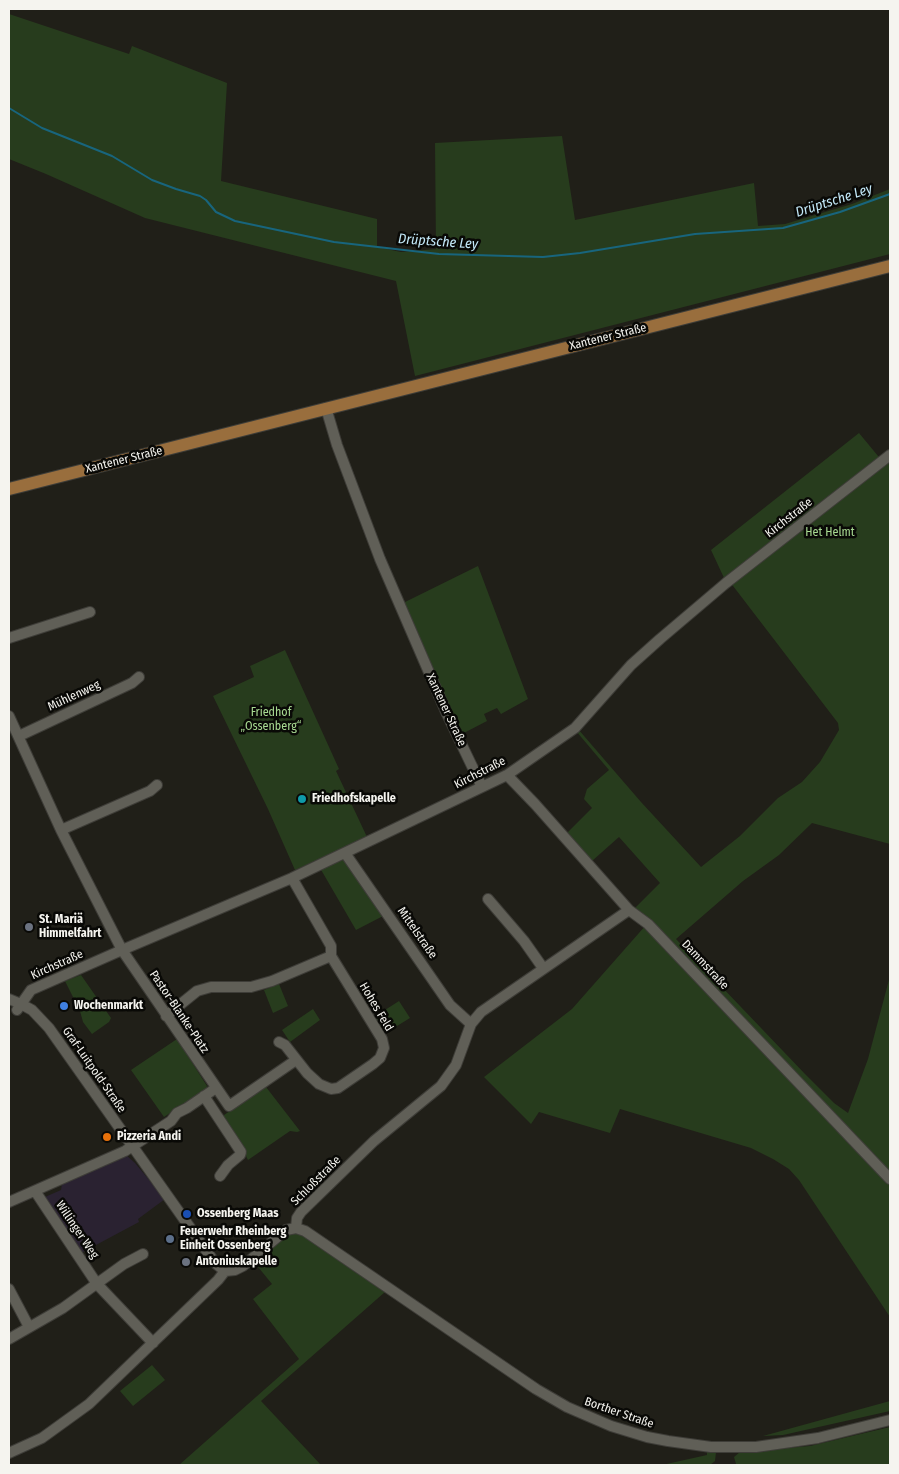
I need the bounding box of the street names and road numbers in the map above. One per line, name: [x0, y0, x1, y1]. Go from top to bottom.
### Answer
street label: Xantener Straße: [568, 320, 648, 354]
street label: Xantener Straße: [84, 443, 164, 477]
street label: Kirchstraße: [763, 495, 815, 541]
street label: Xantener Straße: [423, 671, 469, 749]
street label: Mühlenweg: [46, 678, 102, 714]
street label: Kirchstraße: [452, 754, 508, 792]
street label: Mittelstraße: [394, 905, 440, 961]
street label: Dammstraße: [678, 937, 732, 993]
street label: Kirchstraße: [29, 947, 85, 983]
street label: Pastor-Blanke-Platz: [146, 968, 212, 1056]
street label: Hohes Feld: [356, 980, 396, 1034]
street label: Graf-Luitpold-Straße: [59, 1025, 129, 1115]
street label: Schloßstraße: [288, 1153, 344, 1209]
street label: Willinger Weg: [52, 1198, 102, 1262]
street label: Borther Straße: [583, 1394, 655, 1432]

